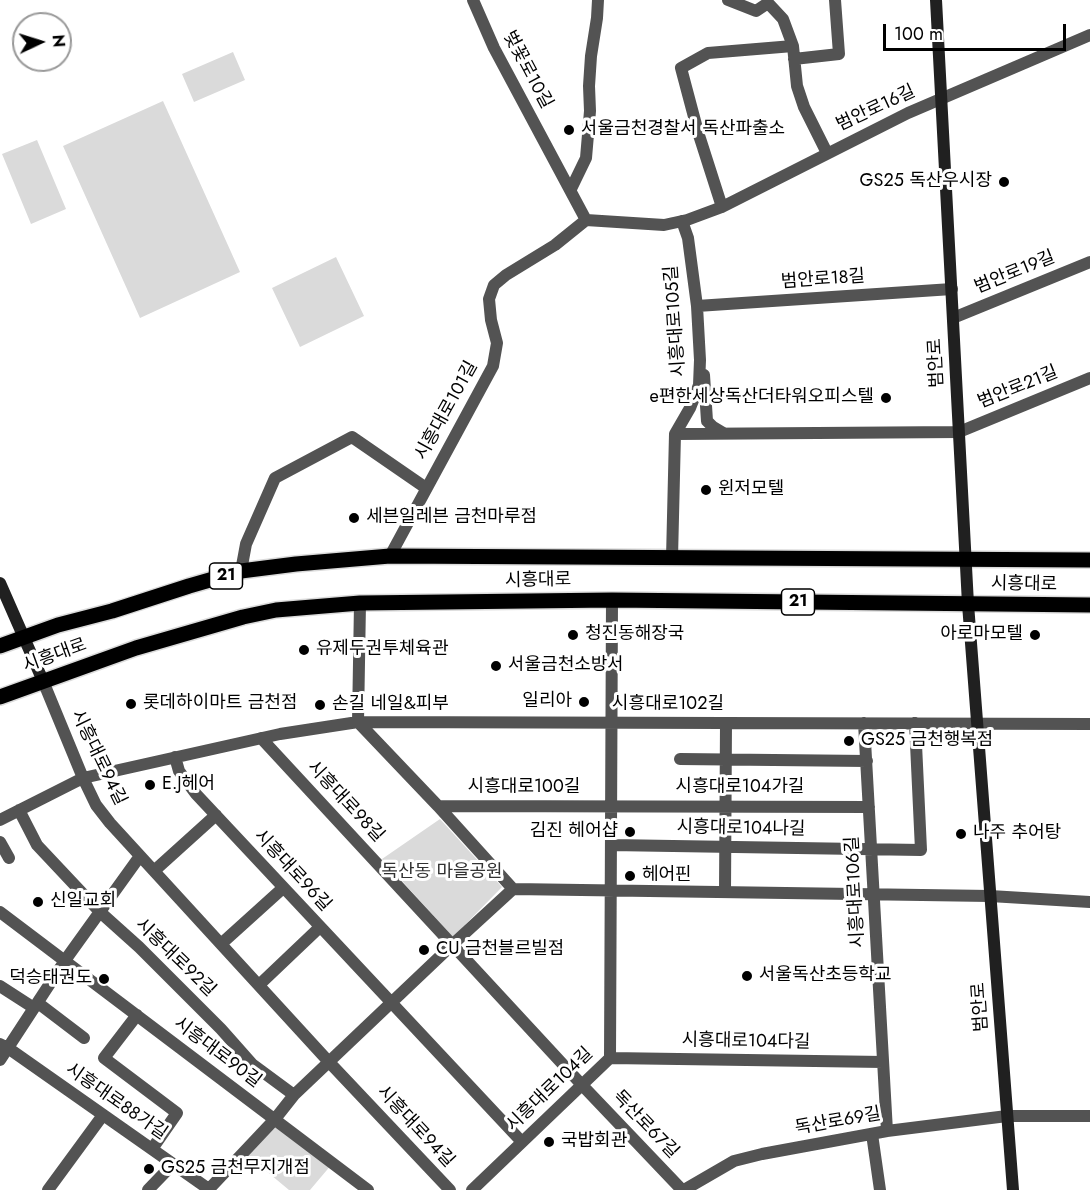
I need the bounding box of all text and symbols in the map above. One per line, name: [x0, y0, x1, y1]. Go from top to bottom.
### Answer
north arrow: [12, 12, 72, 72]
scale bar: [886, 12, 1069, 50]
text: 100 m: [894, 21, 943, 47]
street label: 벚꽃로10길: [497, 27, 557, 113]
text: N: [47, 34, 70, 48]
street label: 범안로16길: [833, 81, 919, 137]
place label: 서울금천경찰서 독산파출소: [581, 119, 785, 141]
marker: 서울금천경찰서 독산파출소: [562, 123, 576, 137]
place label: GS25 독산우시장: [860, 171, 992, 193]
marker: GS25 독산우시장: [997, 175, 1011, 189]
street label: 범안로19길: [972, 247, 1058, 299]
street label: 시흥대로105길: [661, 264, 691, 378]
street label: 범안로18길: [780, 266, 866, 294]
street label: 범안로: [925, 338, 949, 388]
street label: 시흥대로101길: [411, 358, 483, 464]
street label: 범안로21길: [975, 362, 1061, 414]
place label: e편한세상독산더타워오피스텔: [649, 387, 874, 409]
marker: e편한세상독산더타워오피스텔: [879, 391, 893, 405]
place label: 윈저모텔: [718, 479, 784, 501]
marker: 윈저모텔: [699, 483, 713, 497]
place label: 세븐일레븐 금천마루점: [366, 507, 537, 529]
marker: 세븐일레븐 금천마루점: [347, 511, 361, 525]
road number: 21: [210, 563, 242, 589]
street label: 시흥대로: [505, 570, 571, 592]
street label: 시흥대로: [991, 574, 1057, 596]
road number: 21: [782, 589, 814, 615]
place label: 청진동해장국: [585, 624, 684, 646]
place label: 아로마모텔: [940, 624, 1023, 646]
marker: 청진동해장국: [566, 628, 580, 642]
marker: 아로마모텔: [1028, 628, 1042, 642]
street label: 시흥대로: [20, 635, 90, 677]
place label: 유제두권투체육관: [316, 639, 448, 661]
marker: 유제두권투체육관: [297, 643, 311, 657]
place label: 서울금천소방서: [508, 655, 624, 677]
marker: 서울금천소방서: [489, 659, 503, 673]
place label: 일리아: [522, 691, 572, 713]
place label: 롯데하이마트 금천점: [143, 693, 297, 715]
place label: 손길 네일&피부: [332, 694, 449, 716]
street label: 시흥대로102길: [612, 694, 724, 716]
marker: 일리아: [577, 695, 591, 709]
marker: 롯데하이마트 금천점: [124, 697, 138, 711]
marker: 손길 네일&피부: [313, 698, 327, 712]
street label: 시흥대로94길: [66, 707, 130, 809]
place label: GS25 금천행복점: [861, 730, 993, 752]
marker: GS25 금천행복점: [842, 734, 856, 748]
street label: 시흥대로98길: [302, 757, 388, 847]
place label: E.J헤어: [162, 774, 215, 796]
street label: 시흥대로100길: [468, 777, 580, 799]
street label: 시흥대로104가길: [676, 777, 804, 799]
marker: E.J헤어: [143, 778, 157, 792]
street label: 시흥대로104나길: [676, 817, 806, 841]
place label: 김진 헤어샵: [530, 821, 618, 843]
place label: 나주 추어탕: [973, 823, 1061, 845]
marker: 김진 헤어샵: [623, 825, 637, 839]
street label: 시흥대로96길: [249, 826, 335, 916]
marker: 나주 추어탕: [954, 827, 968, 841]
street label: 시흥대로106길: [842, 835, 870, 949]
park label: 독산동 마을공원: [381, 862, 503, 884]
place label: 헤어핀: [642, 865, 692, 887]
marker: 헤어핀: [623, 869, 637, 883]
place label: 신일교회: [50, 891, 116, 913]
marker: 신일교회: [31, 895, 45, 909]
street label: 시흥대로92길: [130, 914, 220, 1002]
place label: CU 금천블르빌점: [436, 939, 564, 961]
marker: CU 금천블르빌점: [417, 943, 431, 957]
place label: 서울독산초등학교: [759, 965, 891, 987]
place label: 덕승태권도: [9, 968, 92, 990]
marker: 서울독산초등학교: [740, 969, 754, 983]
marker: 덕승태권도: [97, 972, 111, 986]
street label: 범안로: [968, 981, 994, 1033]
street label: 시흥대로90길: [169, 1013, 265, 1093]
street label: 시흥대로104다길: [681, 1030, 811, 1054]
street label: 시흥대로104길: [502, 1043, 598, 1137]
street label: 시흥대로88가길: [61, 1059, 171, 1145]
street label: 시흥대로94길: [372, 1082, 458, 1172]
street label: 독산로67길: [607, 1087, 683, 1163]
street label: 독산로69길: [793, 1104, 883, 1140]
place label: 국밥회관: [561, 1131, 627, 1153]
marker: 국밥회관: [542, 1135, 556, 1149]
place label: GS25 금천무지개점: [161, 1158, 310, 1180]
marker: GS25 금천무지개점: [142, 1162, 156, 1176]

